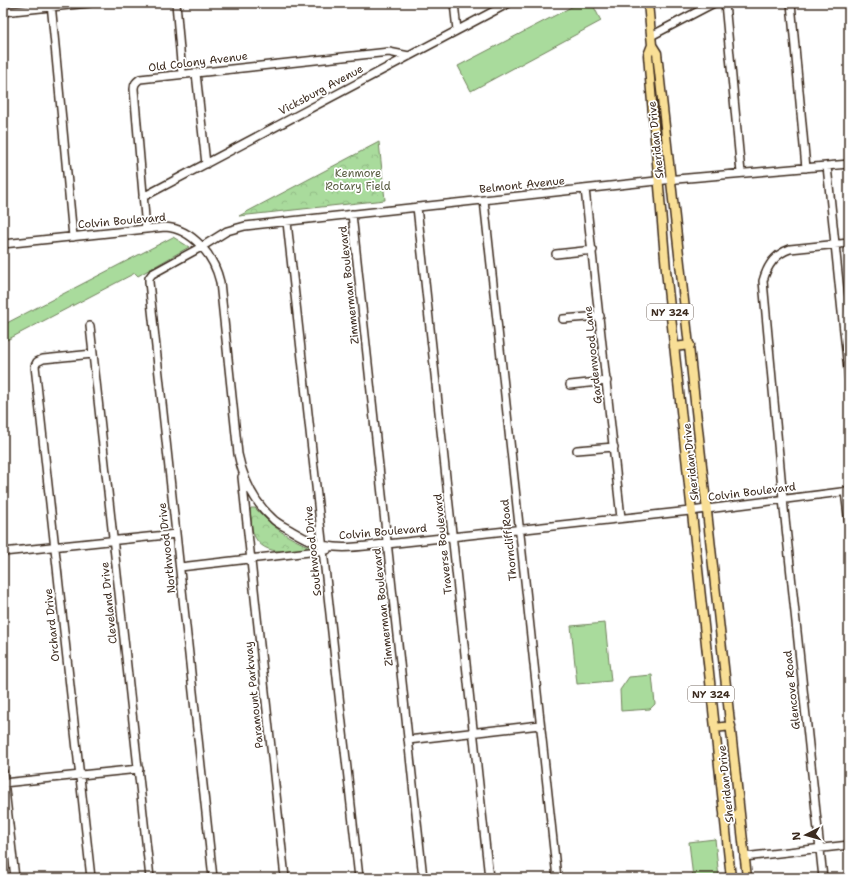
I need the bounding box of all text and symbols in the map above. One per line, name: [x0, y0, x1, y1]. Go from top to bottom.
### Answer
street label: Old Colony Avenue: [147, 48, 249, 76]
street label: Vicksburg Avenue: [276, 61, 366, 119]
street label: Sheridan Drive: [644, 100, 668, 180]
park label: Kenmore Rotary Field: [325, 166, 391, 194]
street label: Belmont Avenue: [478, 173, 566, 197]
street label: Colvin Boulevard: [77, 210, 167, 232]
street label: Zimmerman Boulevard: [335, 225, 363, 345]
road number: NY 324: [647, 304, 693, 320]
street label: Gardenwood Lane: [580, 305, 606, 405]
street label: Sheridan Drive: [679, 422, 703, 502]
street label: Colvin Boulevard: [707, 479, 797, 505]
street label: Traverse Boulevard: [430, 493, 456, 595]
street label: Thorncliff Road: [497, 498, 521, 582]
street label: Northwood Drive: [155, 502, 179, 594]
street label: Southwood Drive: [301, 505, 325, 597]
street label: Colvin Boulevard: [338, 521, 428, 543]
street label: Zimmerman Boulevard: [369, 547, 397, 667]
street label: Cleveland Drive: [97, 561, 121, 645]
street label: Orchard Drive: [41, 588, 63, 662]
street label: Paramount Parkway: [241, 641, 267, 749]
street label: Glencove Road: [780, 650, 804, 730]
road number: NY 324: [688, 686, 734, 702]
street label: Sheridan Drive: [714, 744, 738, 824]
north arrow: [786, 815, 826, 855]
text: N: [789, 831, 804, 841]

